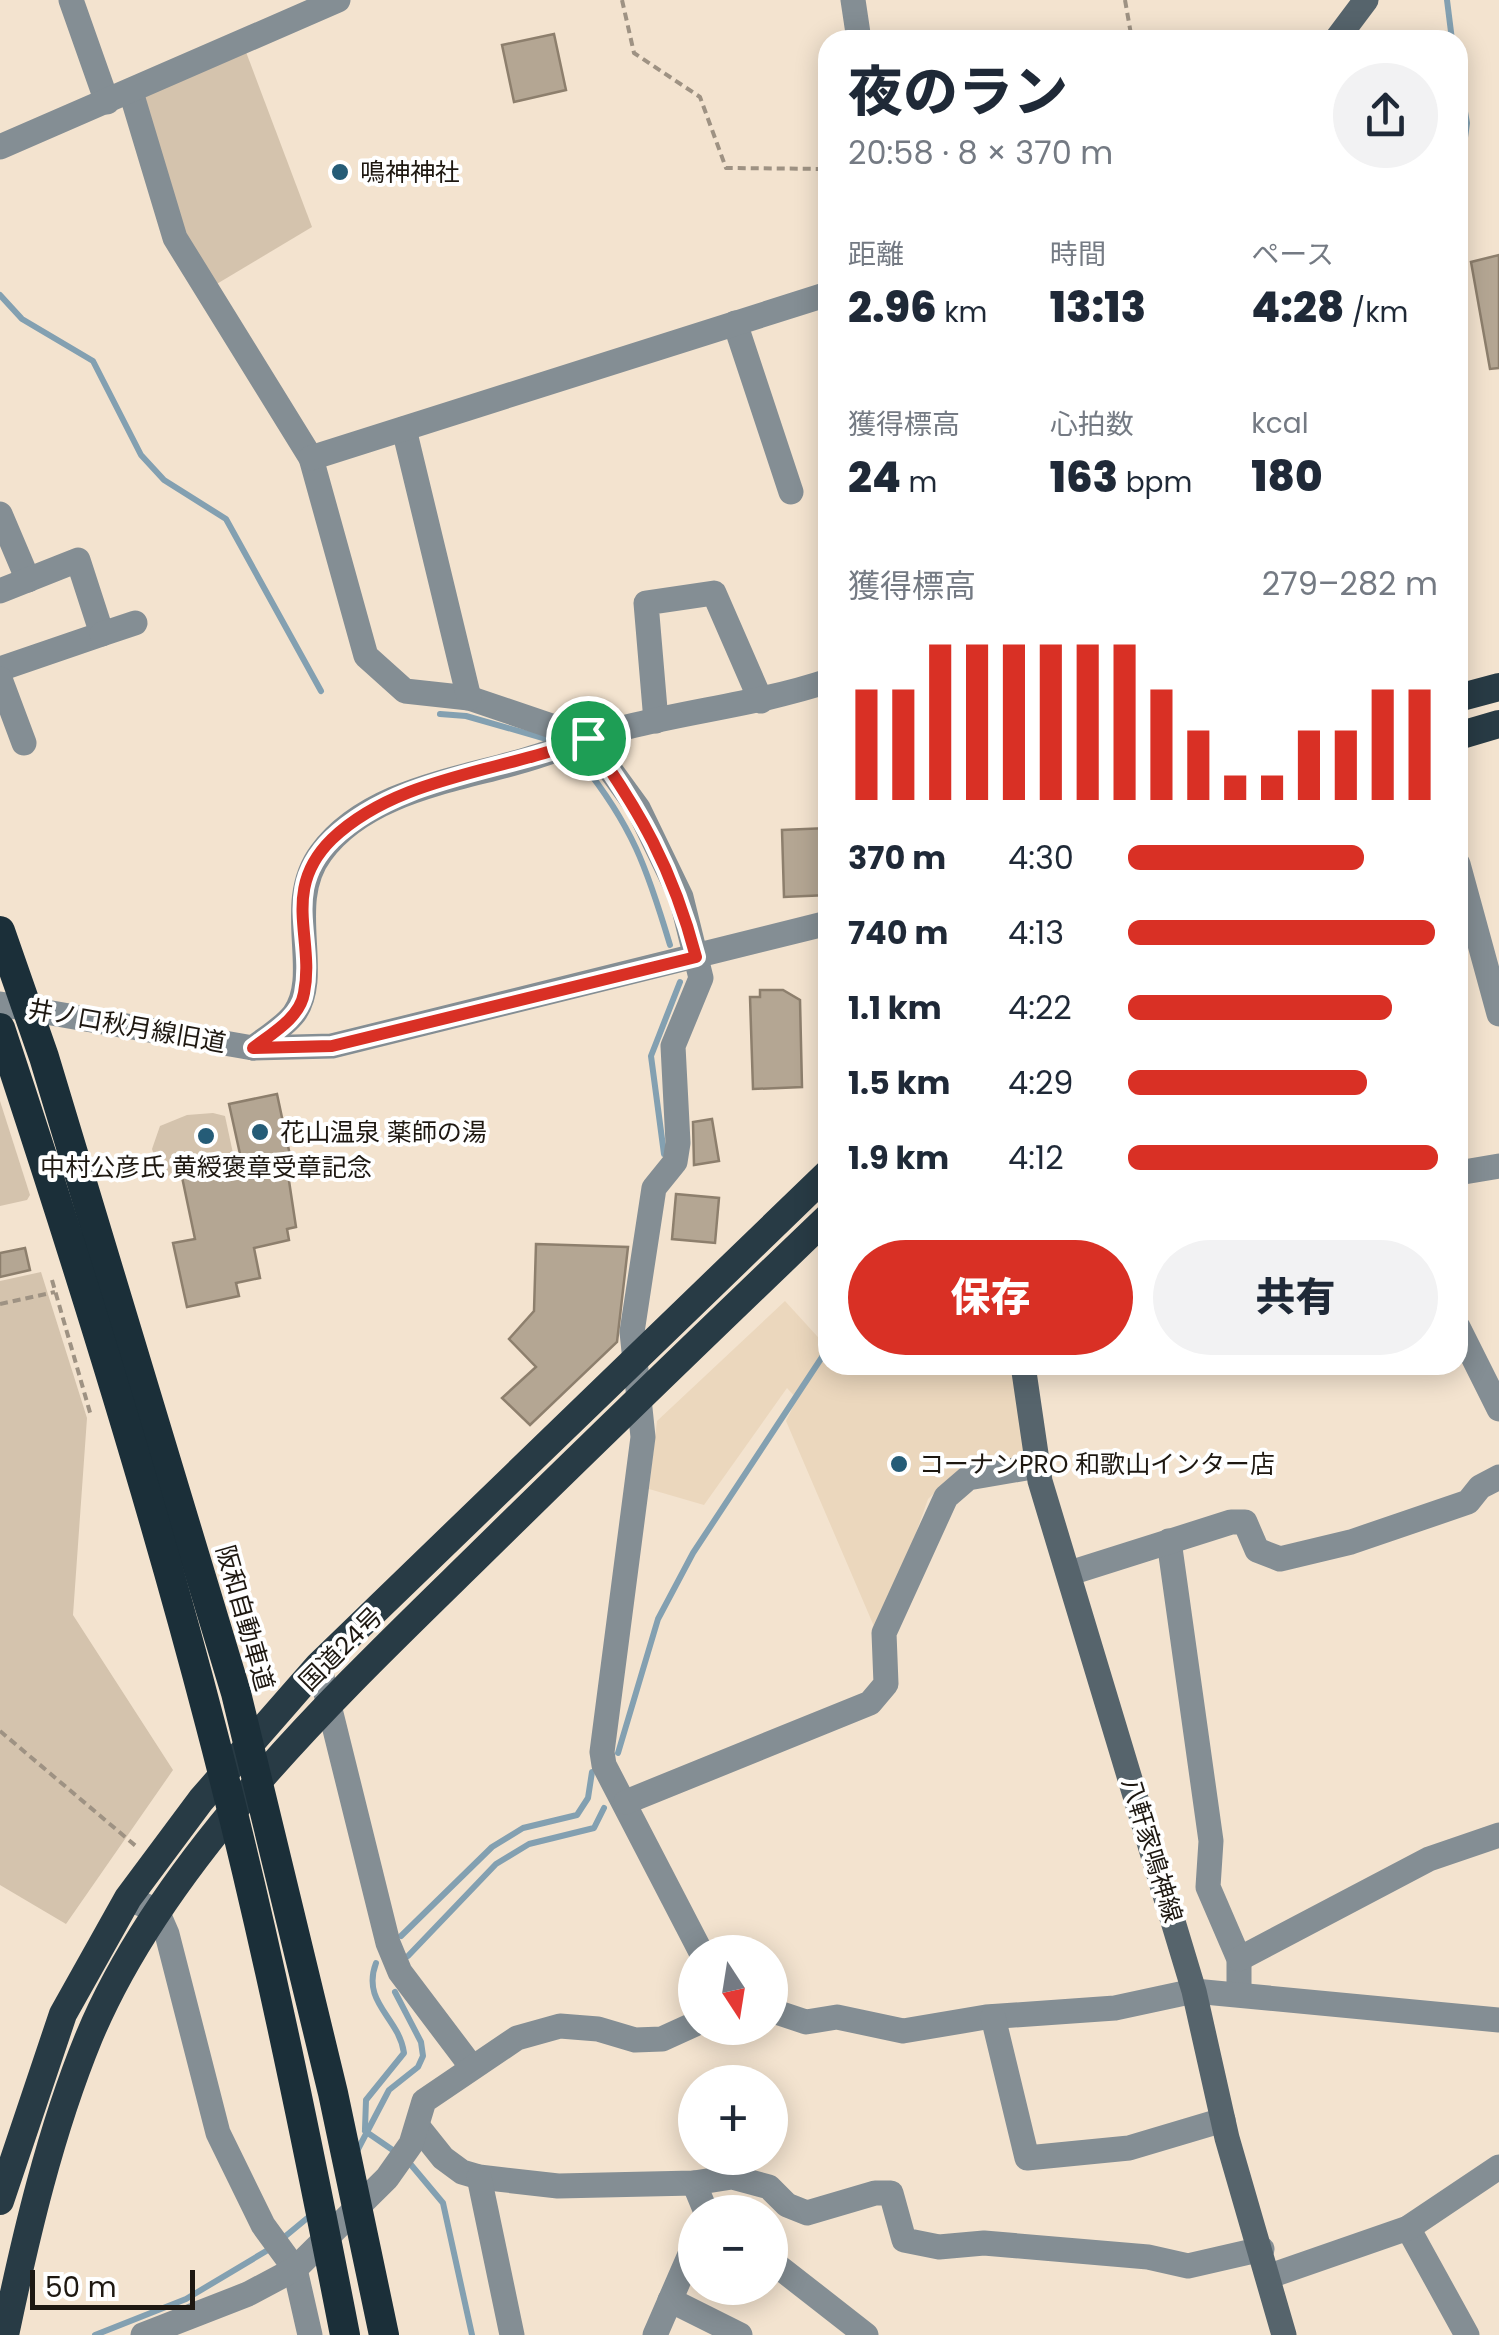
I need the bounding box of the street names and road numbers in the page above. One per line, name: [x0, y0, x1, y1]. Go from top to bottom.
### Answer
street label: 井ノ口秋月線旧道: [25, 991, 229, 1061]
street label: 阪和自動車道: [208, 1541, 282, 1695]
street label: 国道24号: [291, 1599, 391, 1699]
street label: 八軒家鳴神線: [1113, 1773, 1191, 1927]

